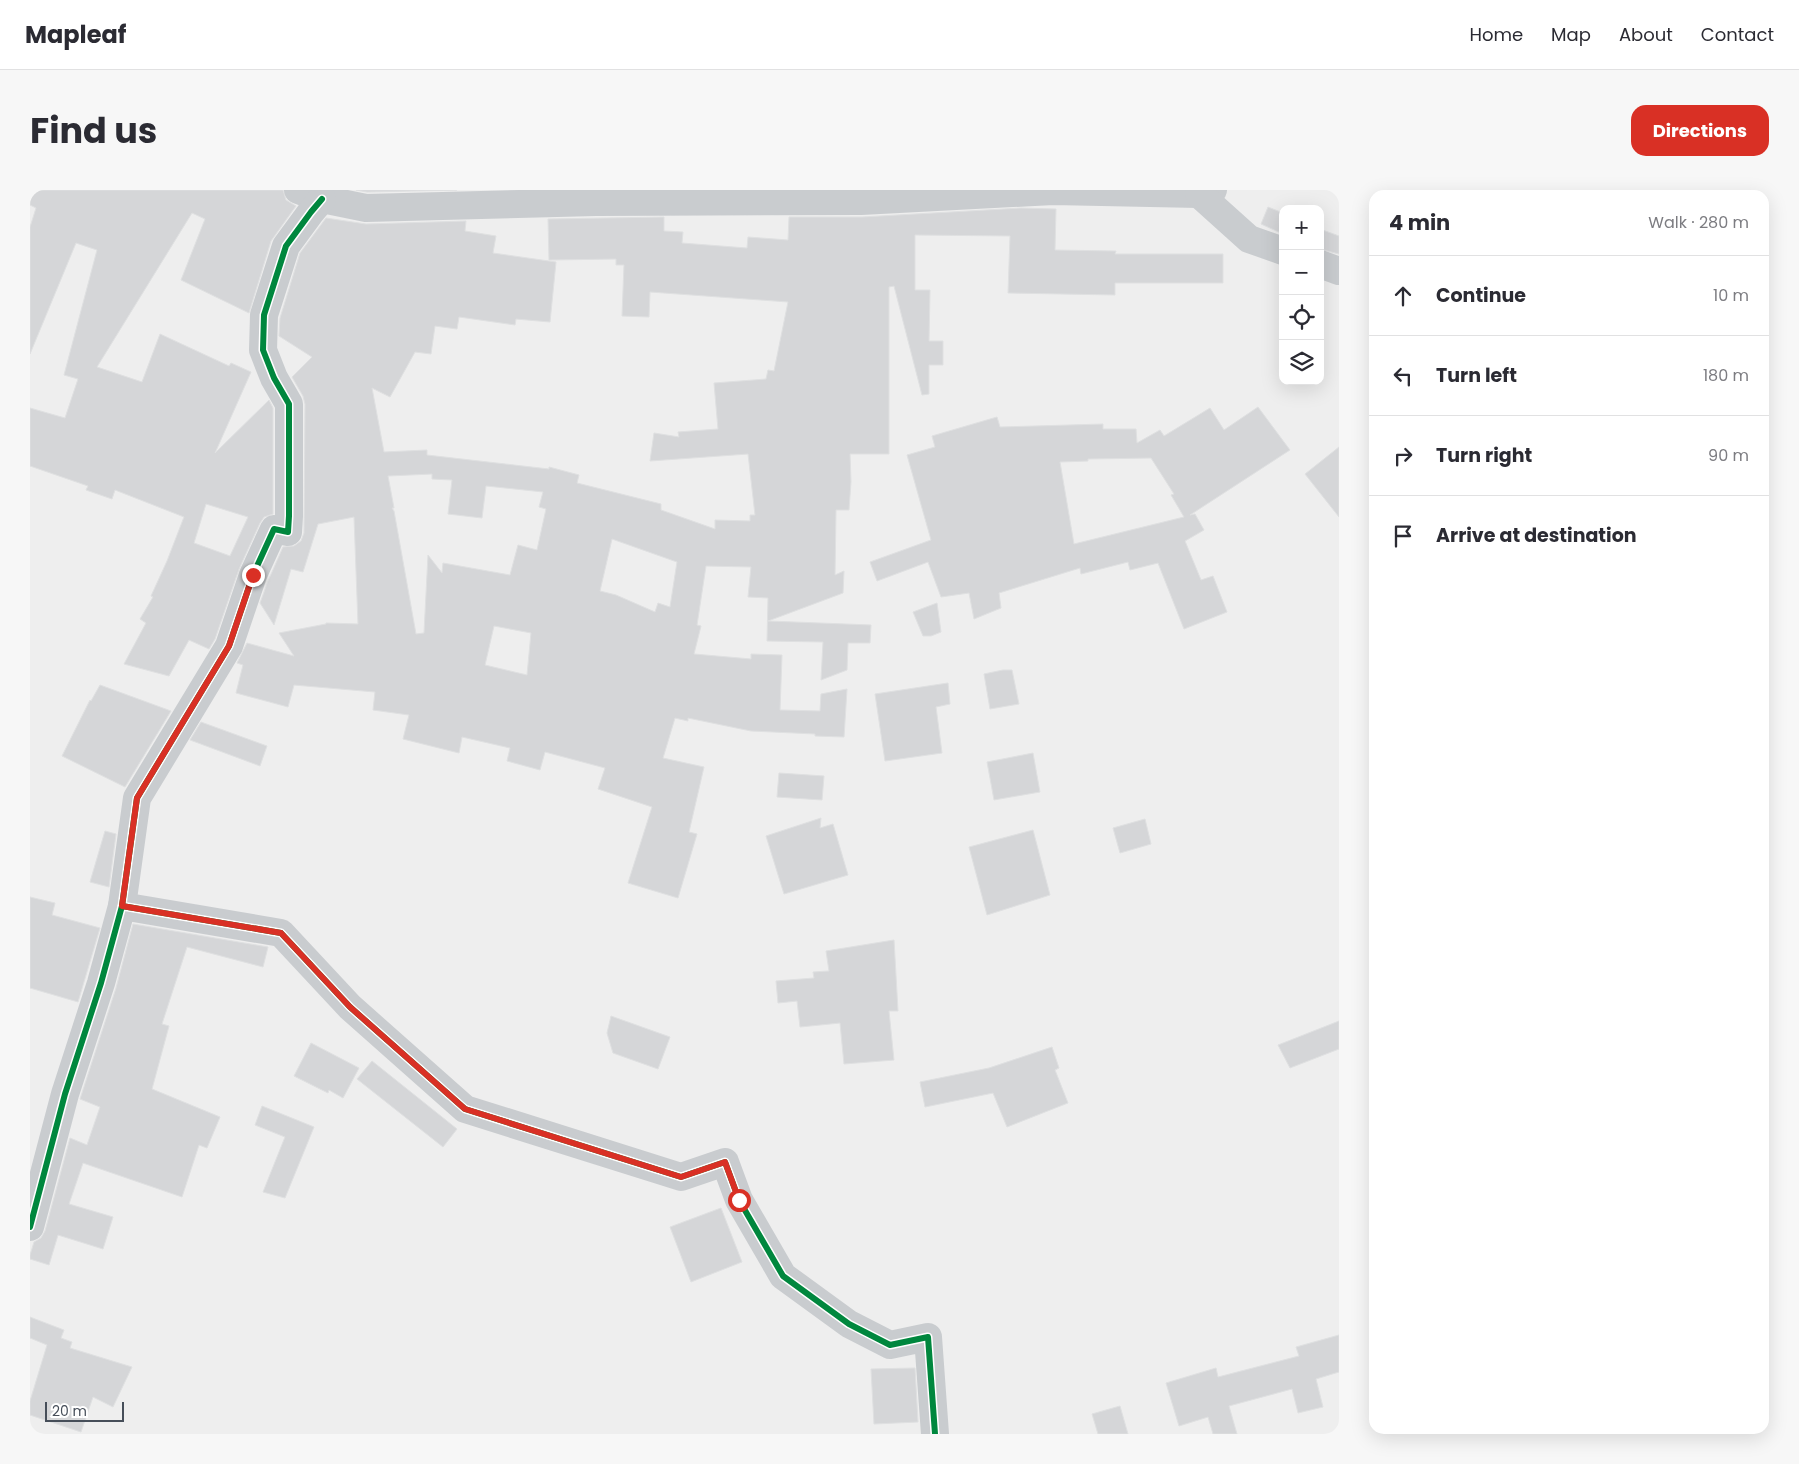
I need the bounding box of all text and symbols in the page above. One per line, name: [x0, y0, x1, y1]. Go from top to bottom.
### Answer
text: Mapleaf: [25, 18, 126, 51]
text: Home: [1469, 22, 1523, 47]
text: Map: [1551, 22, 1591, 47]
text: About: [1619, 22, 1673, 47]
text: Contact: [1701, 22, 1774, 47]
button: Directions: [1631, 105, 1769, 156]
text: Find us: [30, 106, 157, 155]
map controls: [1279, 205, 1324, 385]
button: +: [1279, 205, 1324, 250]
text: 4 min: [1389, 208, 1450, 237]
text: Walk · 280 m: [1648, 211, 1749, 234]
button: −: [1279, 250, 1324, 295]
icon: ahead: [1389, 282, 1417, 310]
text: Continue: [1436, 282, 1526, 309]
text: 10 m: [1713, 284, 1749, 307]
button: locate: [1279, 295, 1324, 340]
button: layers: [1279, 340, 1324, 385]
icon: left: [1389, 362, 1417, 390]
text: Turn left: [1436, 362, 1517, 389]
text: 180 m: [1703, 364, 1749, 387]
icon: right: [1389, 442, 1417, 470]
text: Turn right: [1436, 442, 1532, 469]
text: 90 m: [1708, 444, 1749, 467]
icon: arrive: [1389, 522, 1417, 550]
text: Arrive at destination: [1436, 522, 1637, 549]
route end: [242, 564, 265, 587]
route start: [728, 1189, 751, 1212]
scale bar: [45, 1399, 124, 1422]
text: 20 m: [52, 1401, 87, 1421]

